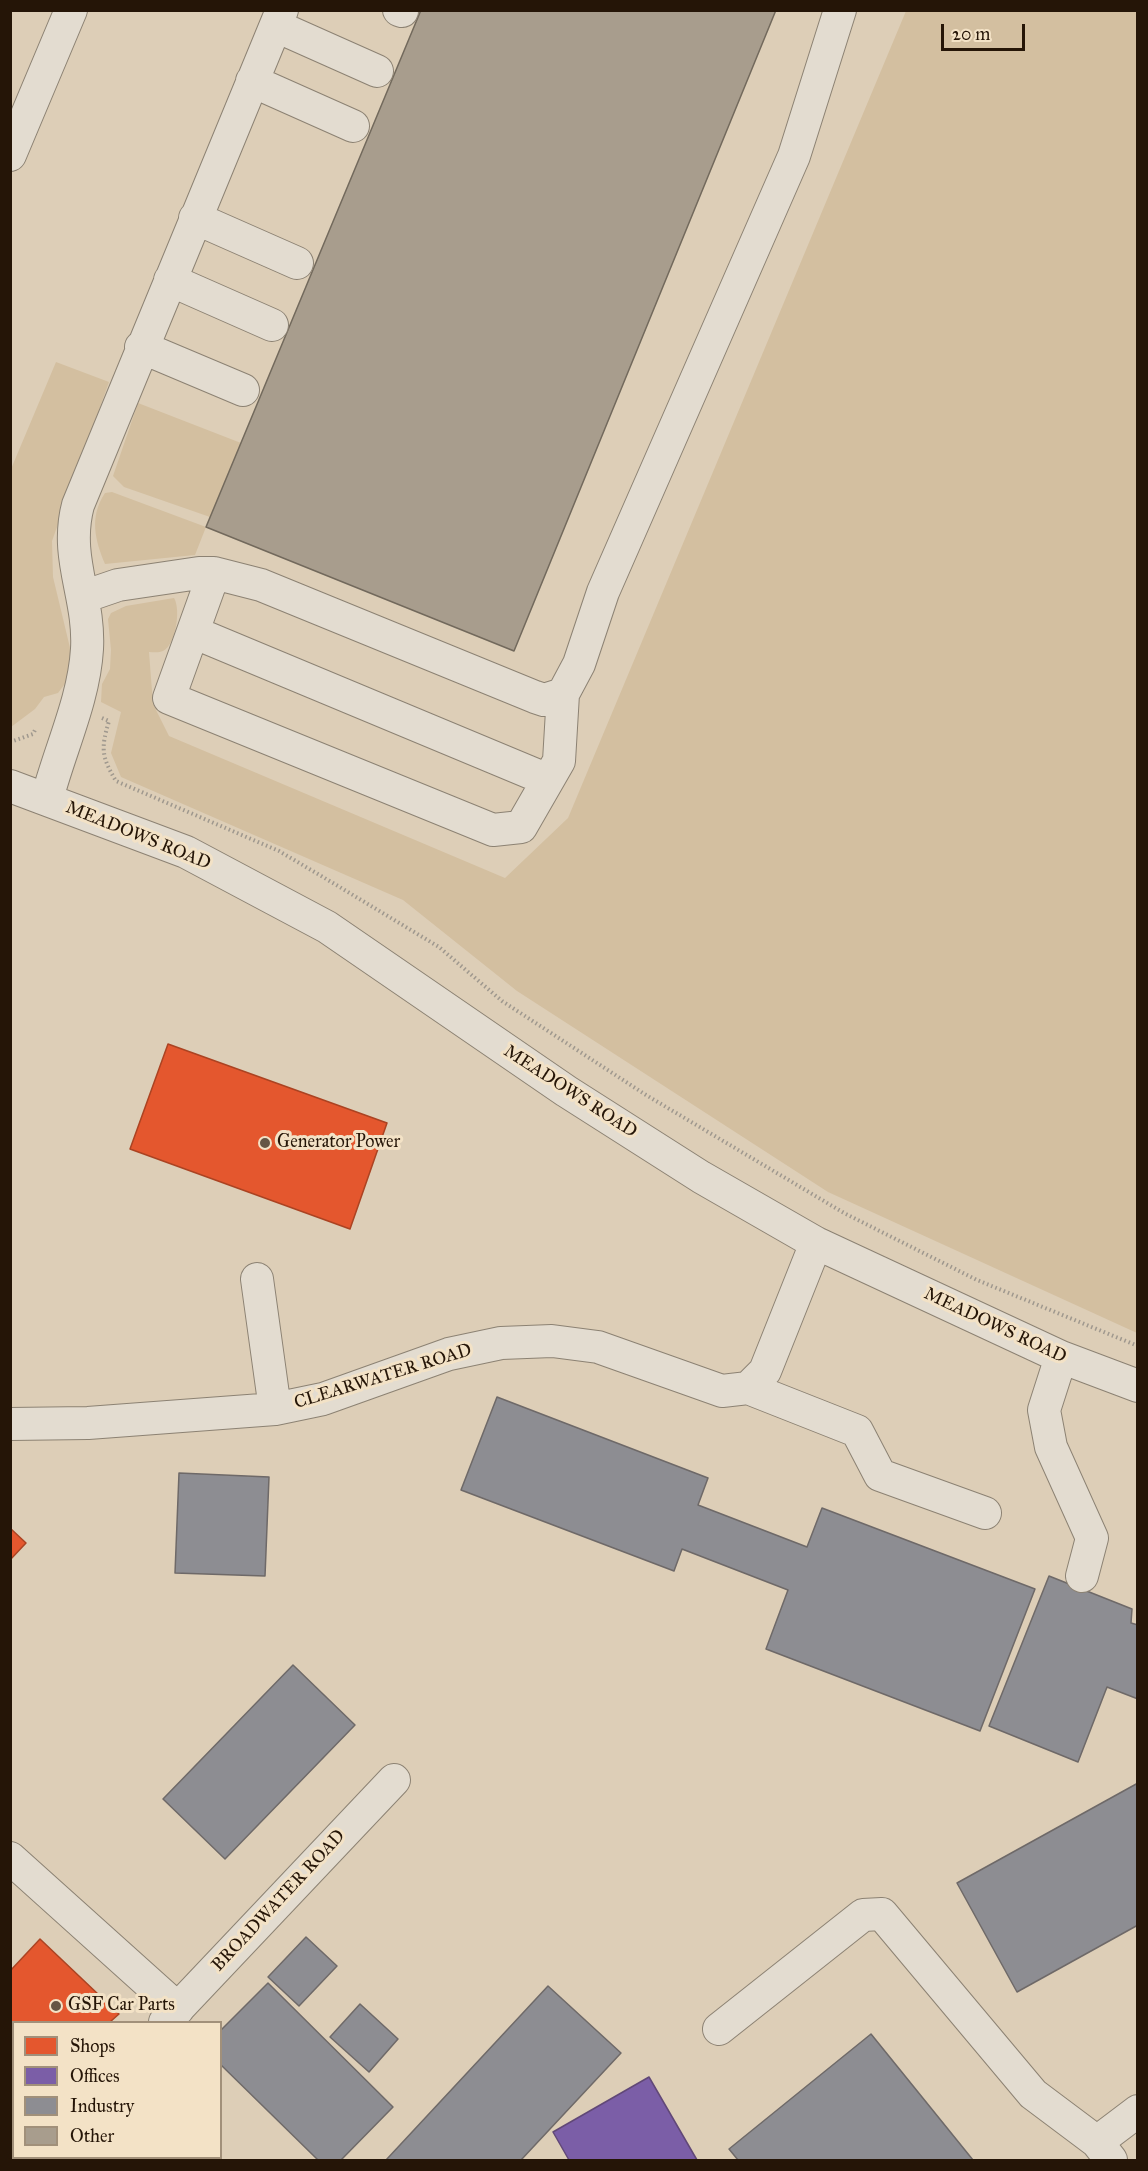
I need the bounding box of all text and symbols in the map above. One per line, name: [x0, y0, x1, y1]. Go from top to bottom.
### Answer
scale bar: [944, 12, 1028, 50]
text: 20 m: [952, 23, 990, 45]
street label: MEADOWS ROAD: [62, 797, 214, 875]
street label: MEADOWS ROAD: [499, 1041, 641, 1143]
place label: Generator Power: [277, 1132, 400, 1154]
marker: Generator Power: [258, 1136, 272, 1150]
street label: MEADOWS ROAD: [920, 1284, 1070, 1368]
street label: CLEARWATER ROAD: [292, 1340, 474, 1414]
street label: BROADWATER ROAD: [208, 1826, 350, 1976]
place label: GSF Car Parts: [68, 1995, 175, 2017]
marker: GSF Car Parts: [49, 1999, 63, 2013]
legend: [12, 2021, 222, 2159]
text: Shops: [70, 2035, 115, 2057]
text: Offices: [70, 2065, 120, 2087]
text: Industry: [70, 2095, 134, 2117]
text: Other: [70, 2125, 114, 2147]

